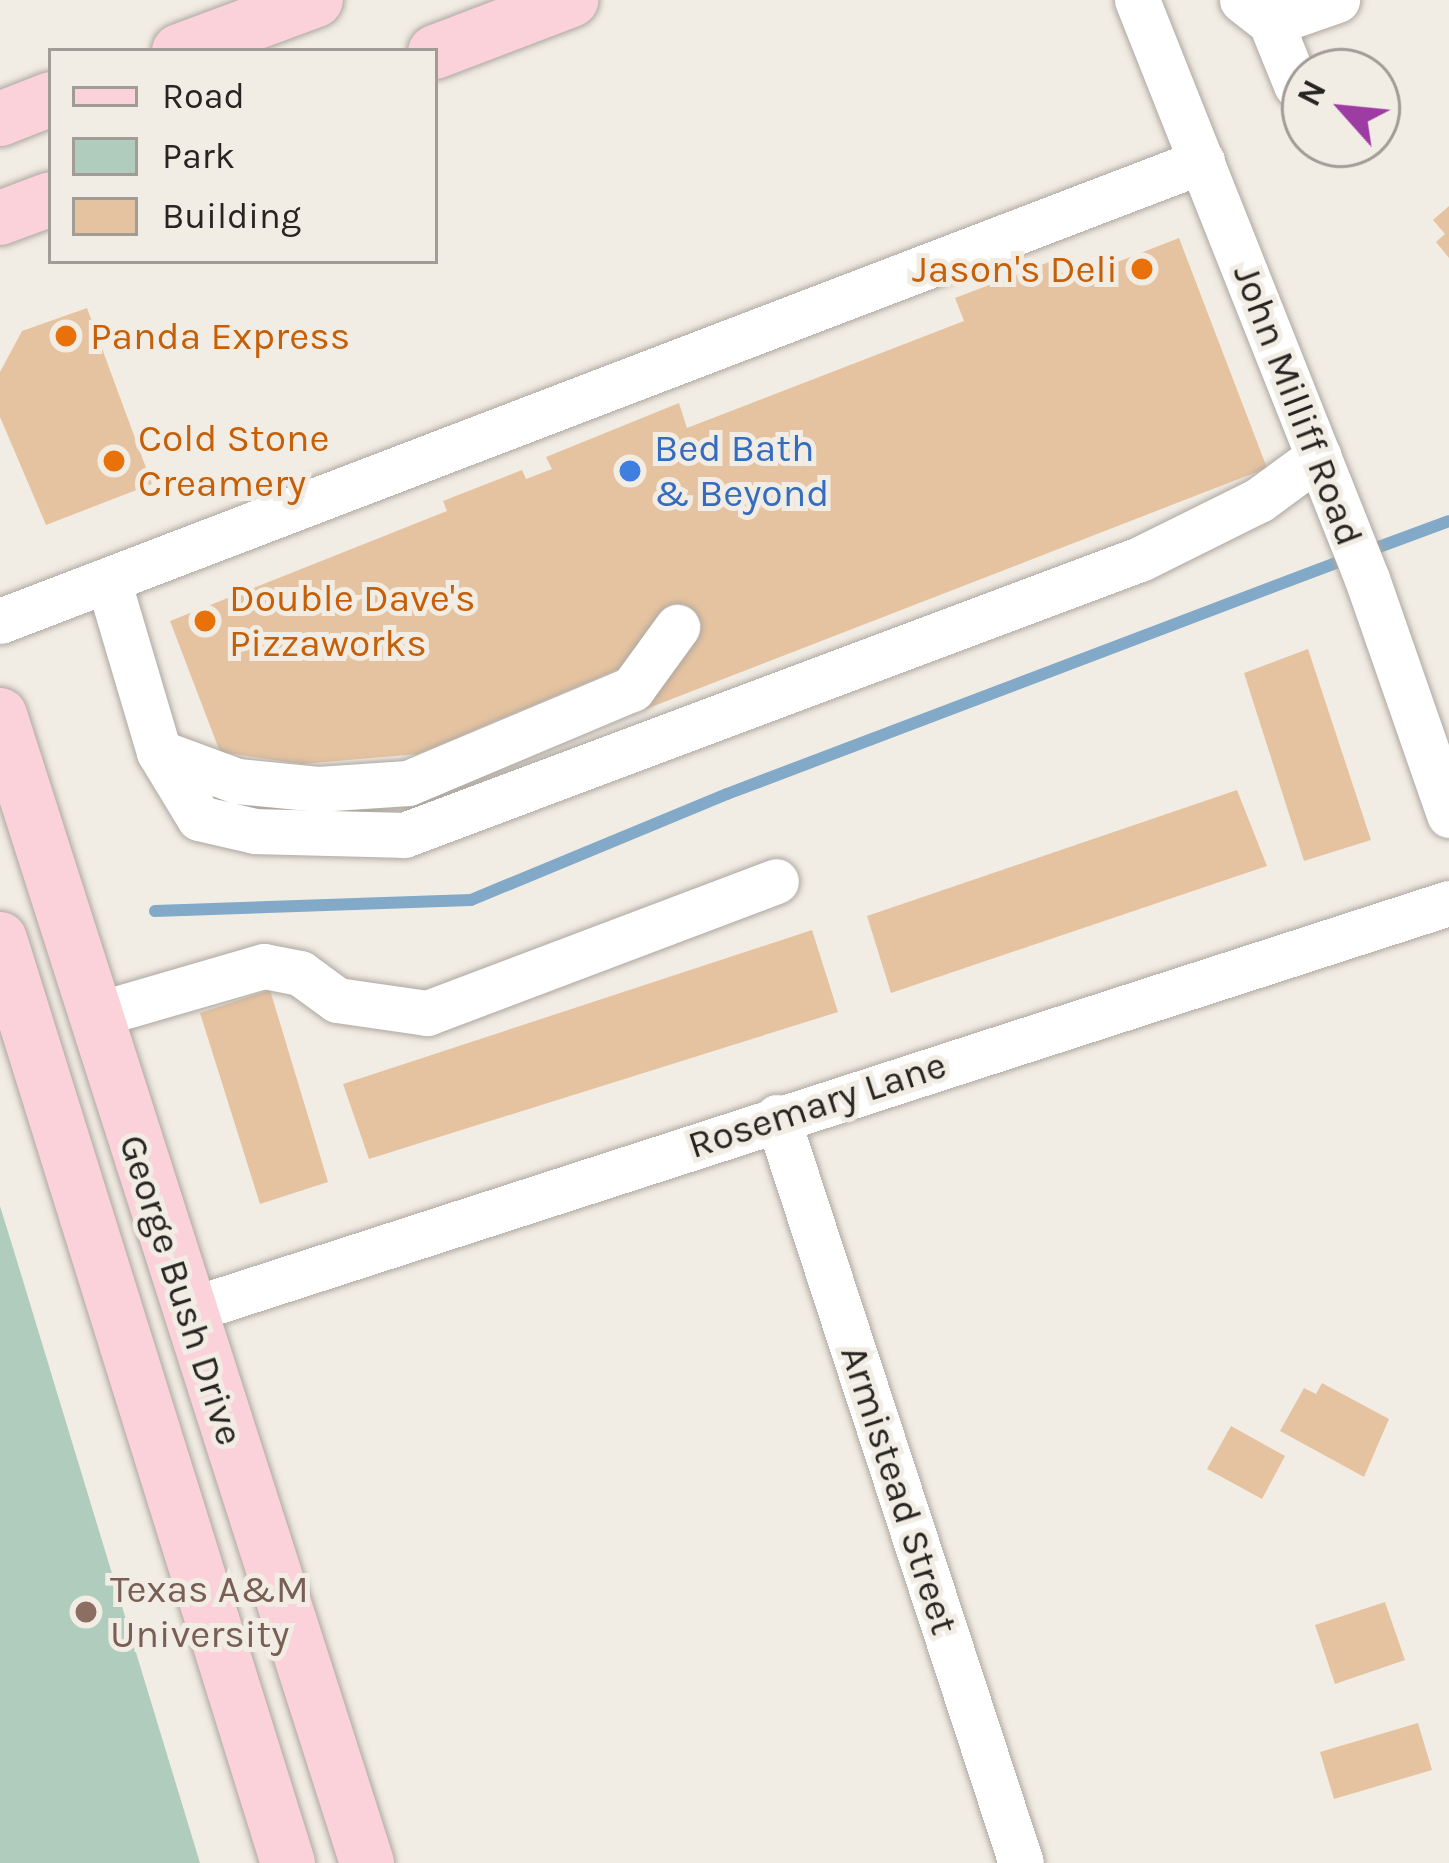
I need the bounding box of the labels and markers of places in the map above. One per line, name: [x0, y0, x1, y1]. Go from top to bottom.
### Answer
place label: Jason's Deli: [912, 246, 1118, 292]
marker: Jason's Deli: [1129, 256, 1155, 282]
place label: Panda Express: [90, 313, 350, 359]
marker: Panda Express: [53, 323, 79, 349]
place label: Cold Stone Creamery: [138, 416, 330, 507]
place label: Bed Bath & Beyond: [654, 426, 829, 517]
marker: Cold Stone Creamery: [101, 448, 127, 474]
marker: Bed Bath & Beyond: [617, 458, 643, 484]
place label: Double Dave's Pizzaworks: [229, 576, 476, 667]
marker: Double Dave's Pizzaworks: [192, 608, 218, 634]
place label: Texas A&M University: [110, 1567, 309, 1658]
marker: Texas A&M University: [73, 1599, 99, 1625]

